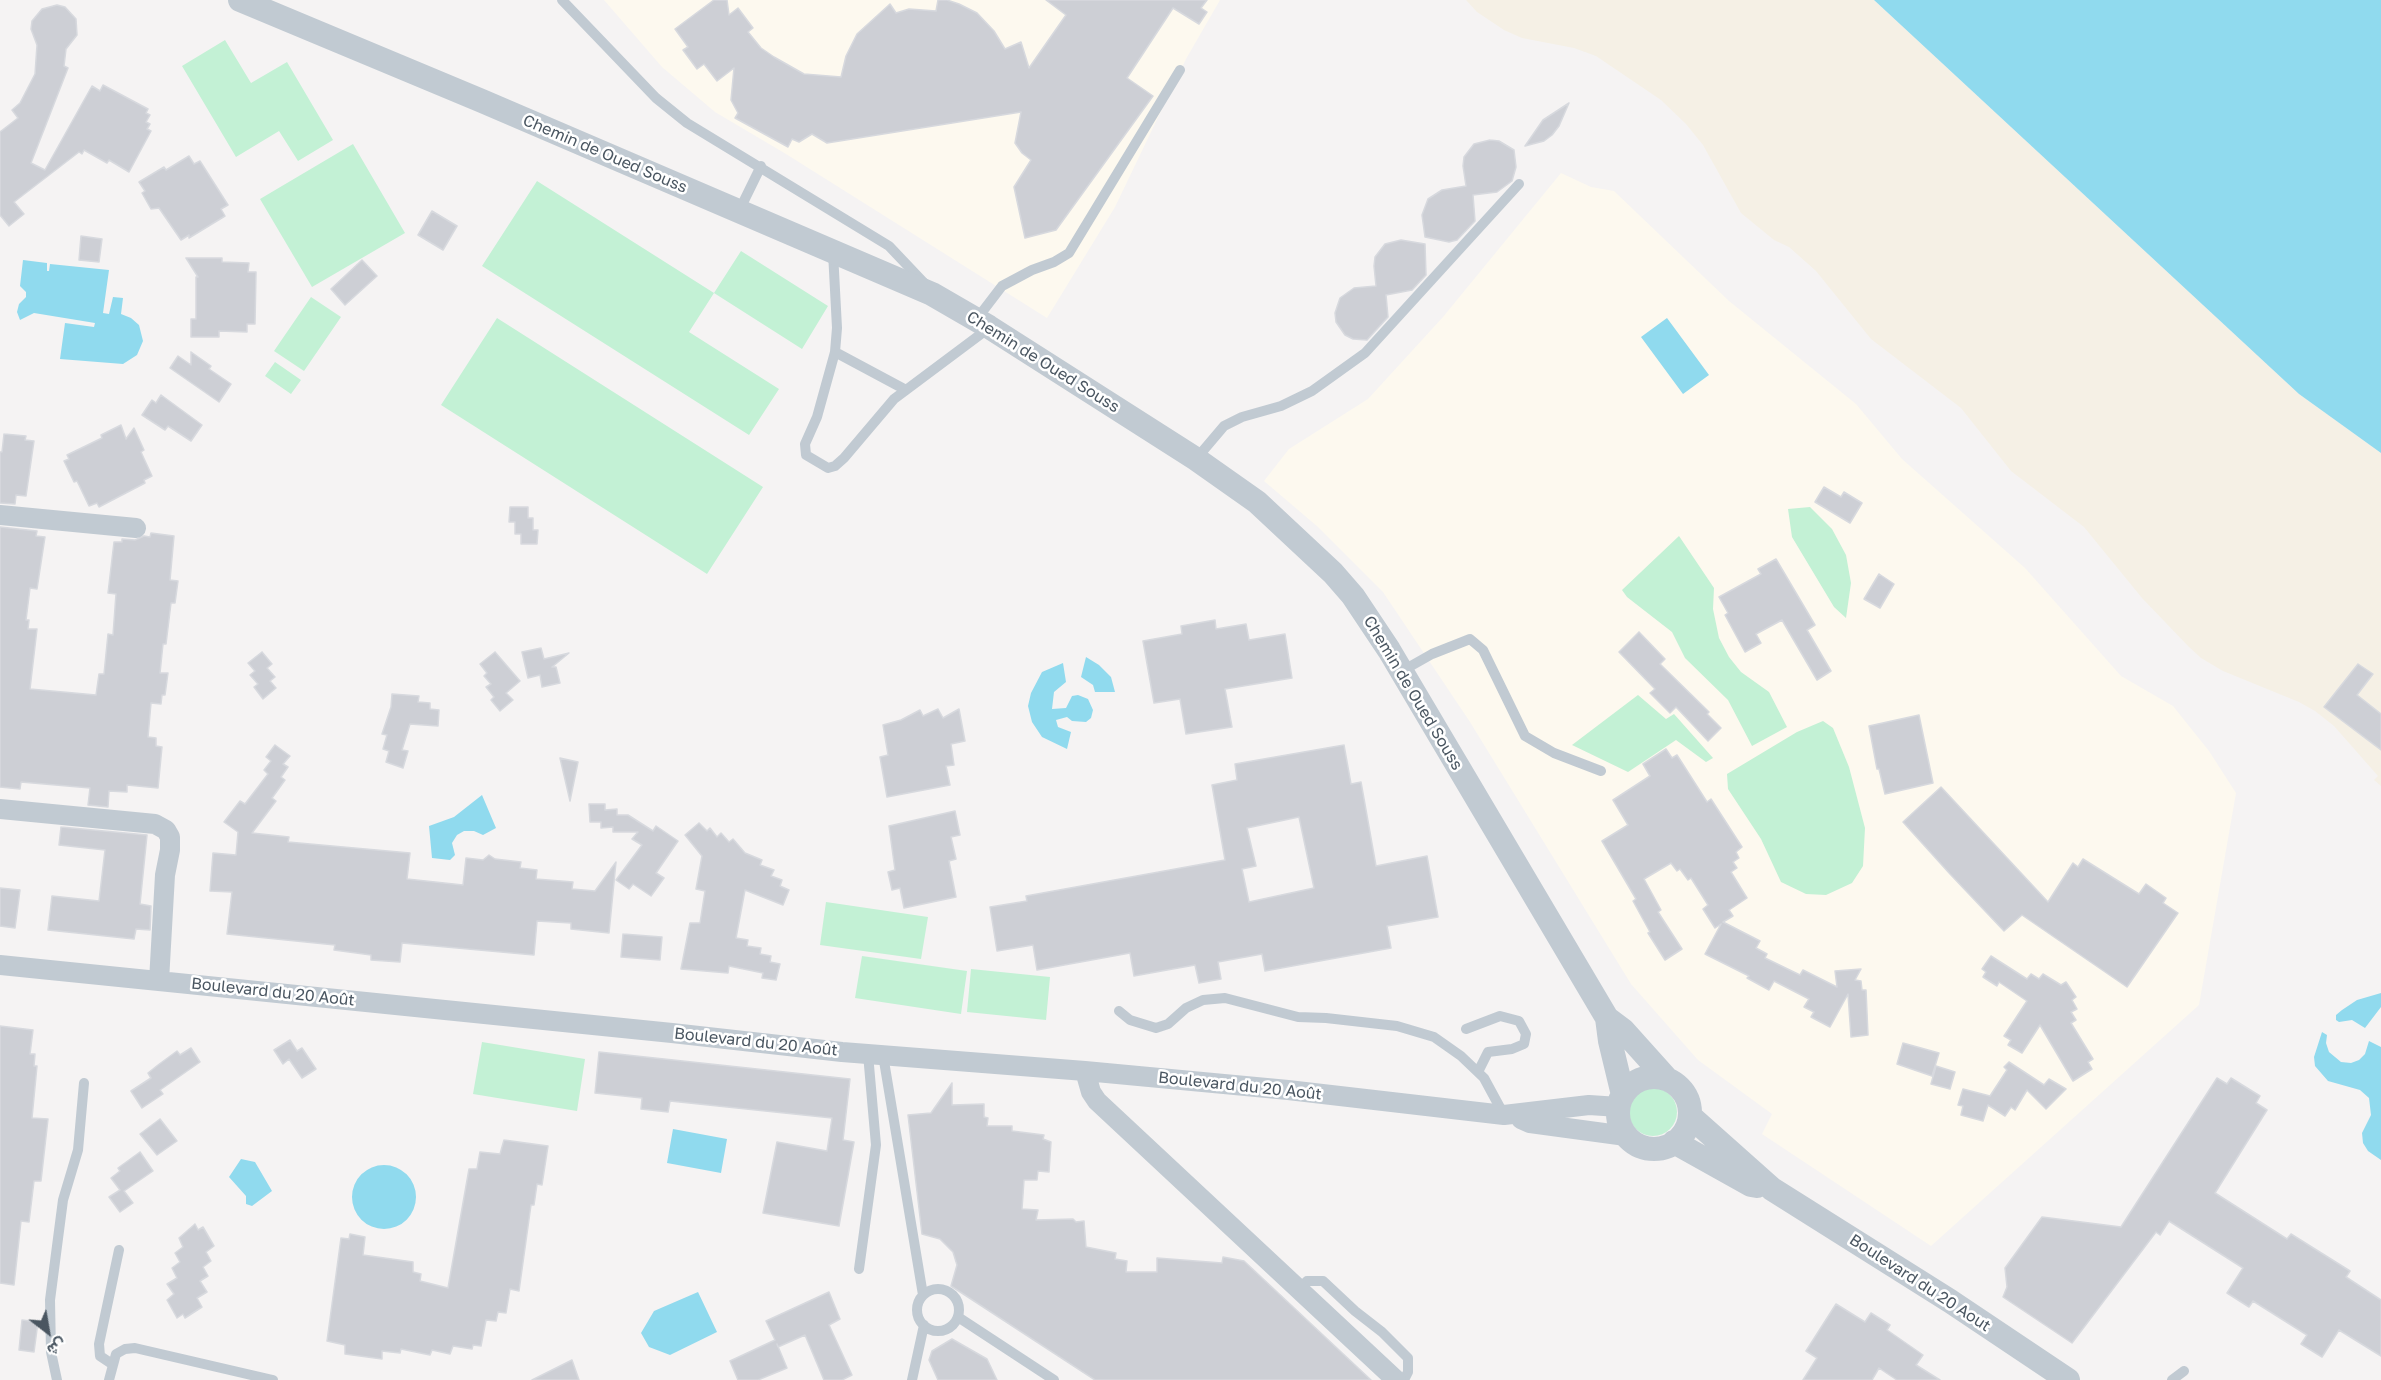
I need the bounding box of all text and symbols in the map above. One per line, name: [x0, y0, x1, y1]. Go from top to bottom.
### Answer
street label: Chemin de Oued Souss: [520, 111, 690, 197]
street label: Chemin de Oued Souss: [963, 307, 1123, 417]
street label: Chemin de Oued Souss: [1359, 612, 1467, 774]
street label: Boulevard du 20 Août: [190, 974, 356, 1010]
street label: Boulevard du 20 Août: [673, 1024, 839, 1060]
street label: Boulevard du 20 Août: [1157, 1068, 1323, 1104]
street label: Boulevard du 20 Aout: [1846, 1230, 1994, 1336]
north arrow: [18, 1302, 78, 1362]
text: ش: [44, 1334, 71, 1361]

